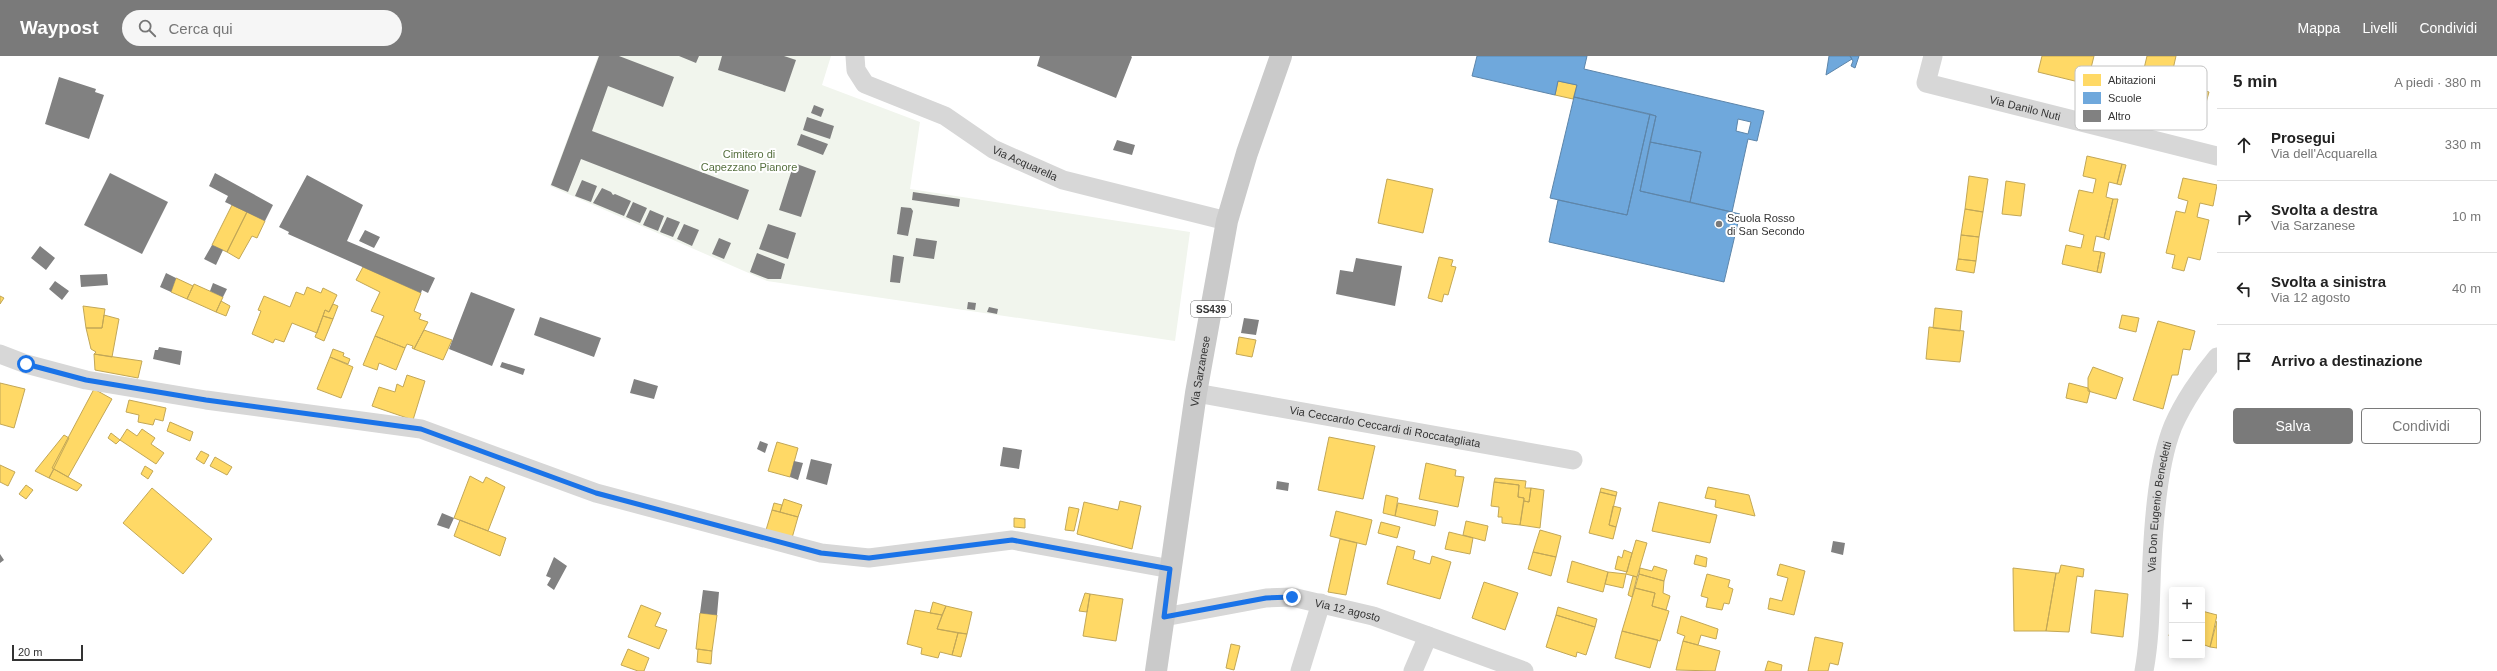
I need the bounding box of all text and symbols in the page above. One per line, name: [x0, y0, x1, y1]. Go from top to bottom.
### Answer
search box: [122, 10, 402, 46]
text: Waypost: [20, 17, 98, 38]
icon: search: [136, 17, 158, 39]
text: Cerca qui: [168, 20, 233, 37]
text: Mappa: [2298, 20, 2340, 36]
text: Livelli: [2362, 20, 2397, 36]
text: Condividi: [2419, 20, 2477, 36]
legend: [2075, 66, 2207, 130]
text: 5 min: [2233, 72, 2277, 91]
text: Abitazioni: [2108, 74, 2156, 86]
text: A piedi · 380 m: [2394, 75, 2481, 90]
text: Scuole: [2108, 92, 2142, 104]
street label: Via Danilo Nuti: [1988, 93, 2062, 123]
text: Altro: [2108, 110, 2131, 122]
text: Prosegui: [2271, 129, 2335, 146]
icon: ahead: [2233, 134, 2255, 156]
text: 330 m: [2445, 137, 2481, 152]
street label: Via Acquarella: [990, 143, 1060, 183]
text: Via dell'Acquarella: [2271, 146, 2377, 161]
park label: Cimitero di Capezzano Pianore: [701, 148, 797, 173]
text: Svolta a destra: [2271, 201, 2378, 218]
icon: right: [2233, 206, 2255, 228]
text: 10 m: [2452, 209, 2481, 224]
place label: Scuola Rosso di San Secondo: [1727, 212, 1805, 237]
text: Via Sarzanese: [2271, 218, 2355, 233]
marker: Scuola Rosso di San Secondo: [1714, 219, 1724, 229]
text: Svolta a sinistra: [2271, 273, 2386, 290]
icon: left: [2233, 278, 2255, 300]
text: 40 m: [2452, 281, 2481, 296]
text: Via 12 agosto: [2271, 290, 2350, 305]
road number: SS439: [1191, 301, 1231, 317]
street label: Via Sarzanese: [1188, 335, 1212, 407]
icon: arrive: [2233, 350, 2255, 372]
text: Arrivo a destinazione: [2271, 352, 2423, 369]
route start: [17, 355, 35, 373]
street label: Via Ceccardo Ceccardi di Roccatagliata: [1289, 404, 1482, 450]
button: Salva: [2233, 408, 2353, 444]
button: Condividi: [2361, 408, 2481, 444]
street label: Via Don Eugenio Benedetti: [2145, 440, 2173, 573]
map controls: [2169, 587, 2205, 659]
button: +: [2169, 587, 2205, 623]
route end: [1283, 588, 1301, 606]
street label: Via 12 agosto: [1314, 597, 1382, 624]
button: −: [2169, 623, 2205, 659]
scale bar: [12, 643, 83, 662]
text: 20 m: [18, 646, 42, 658]

